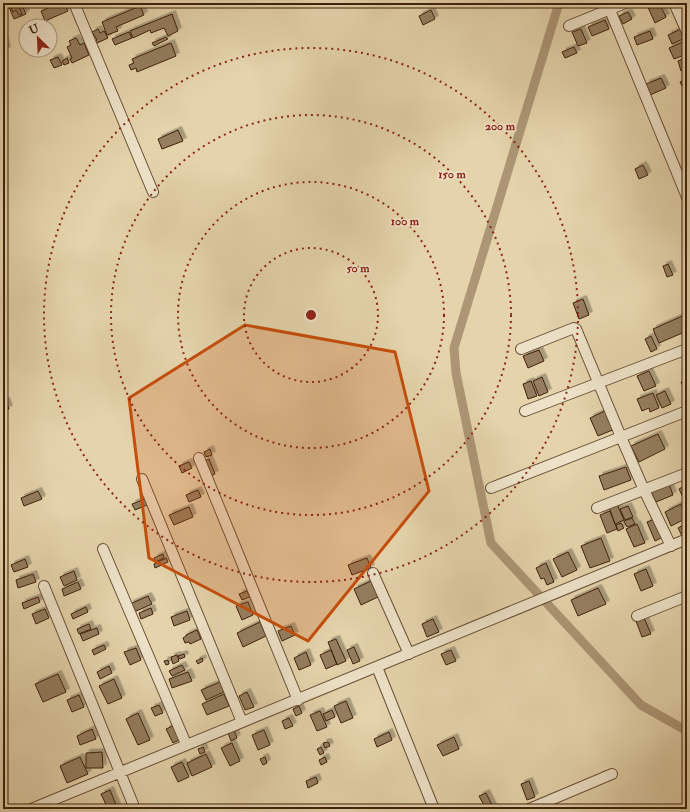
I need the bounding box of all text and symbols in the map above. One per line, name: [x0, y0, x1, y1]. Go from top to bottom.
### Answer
north arrow: [18, 18, 58, 58]
text: U: [27, 21, 42, 37]
text: 200 m: [485, 119, 516, 134]
text: 150 m: [438, 167, 466, 182]
text: 100 m: [391, 214, 420, 229]
text: 50 m: [346, 261, 370, 276]
centre of rings: [304, 308, 318, 322]

